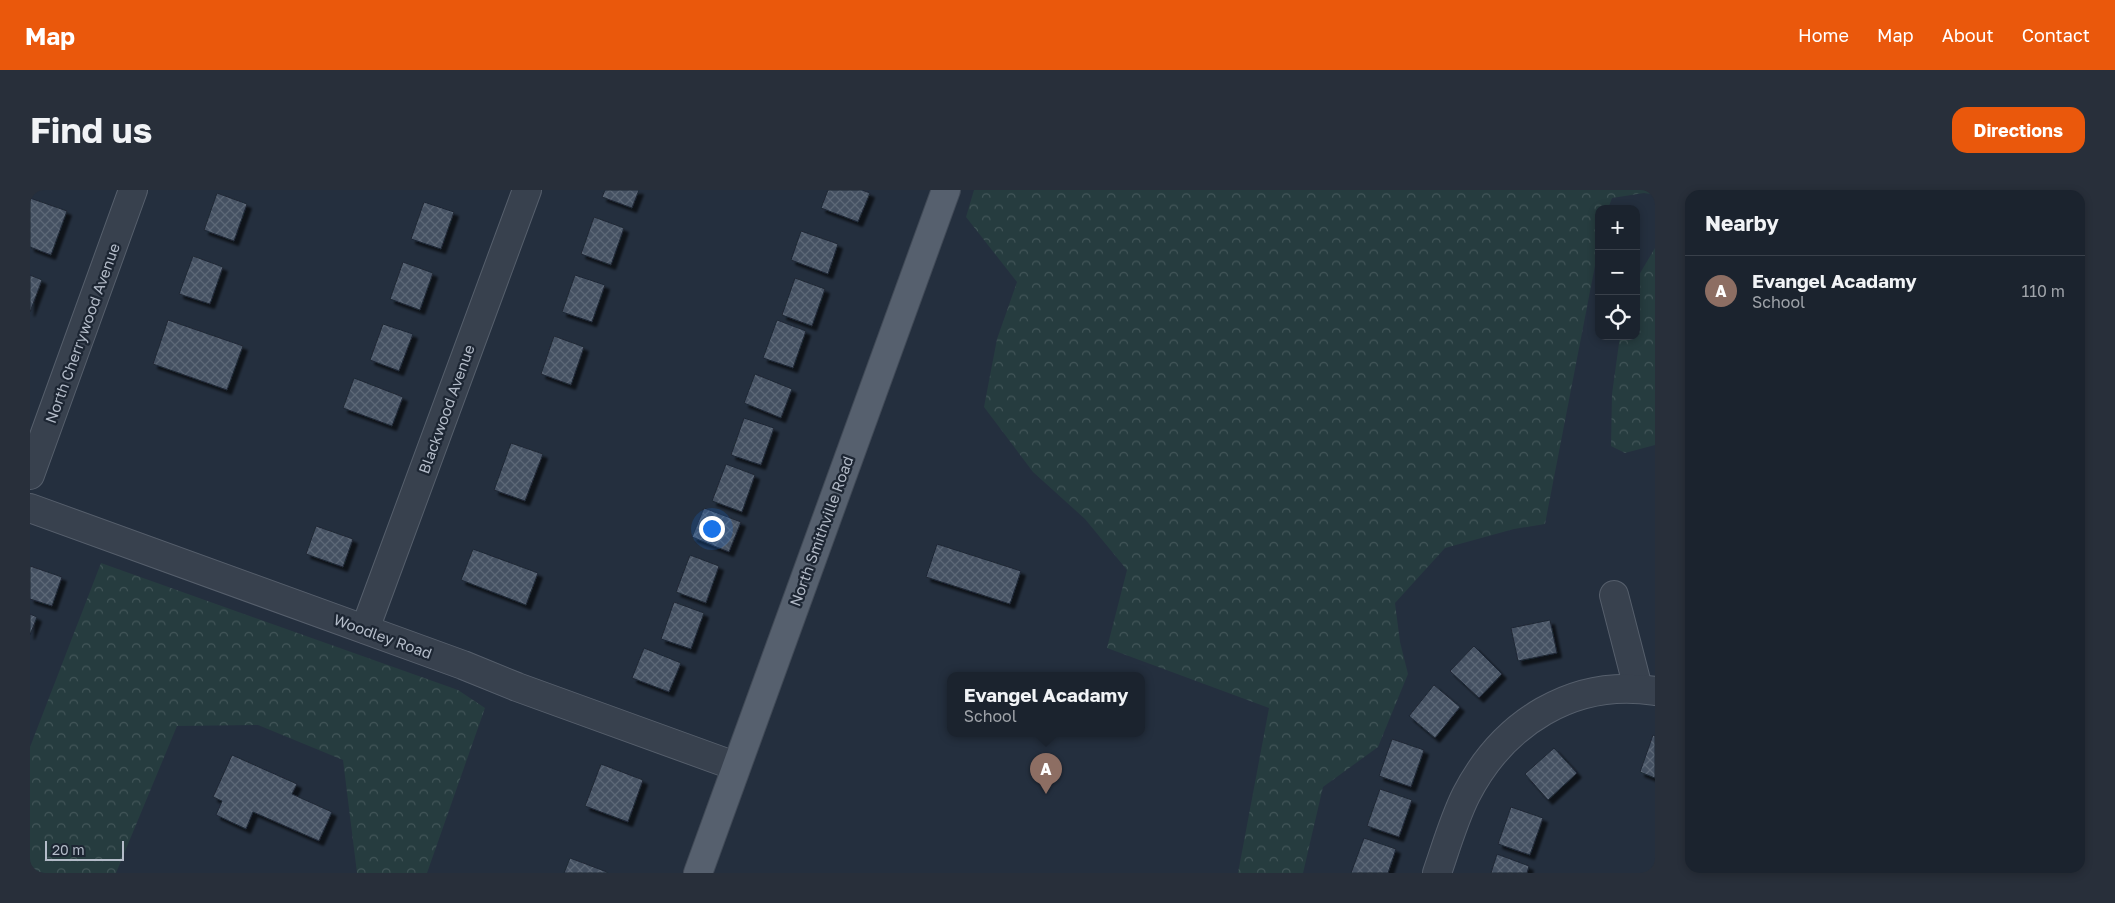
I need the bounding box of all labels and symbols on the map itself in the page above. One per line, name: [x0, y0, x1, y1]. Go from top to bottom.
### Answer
street label: North Cherrywood Avenue: [41, 240, 123, 426]
street label: Blackwood Avenue: [414, 342, 478, 476]
street label: North Smithville Road: [785, 453, 857, 609]
your location: [699, 516, 725, 542]
street label: Woodley Road: [332, 610, 434, 662]
pin: A: [1030, 753, 1062, 794]
scale bar: [45, 838, 124, 861]

